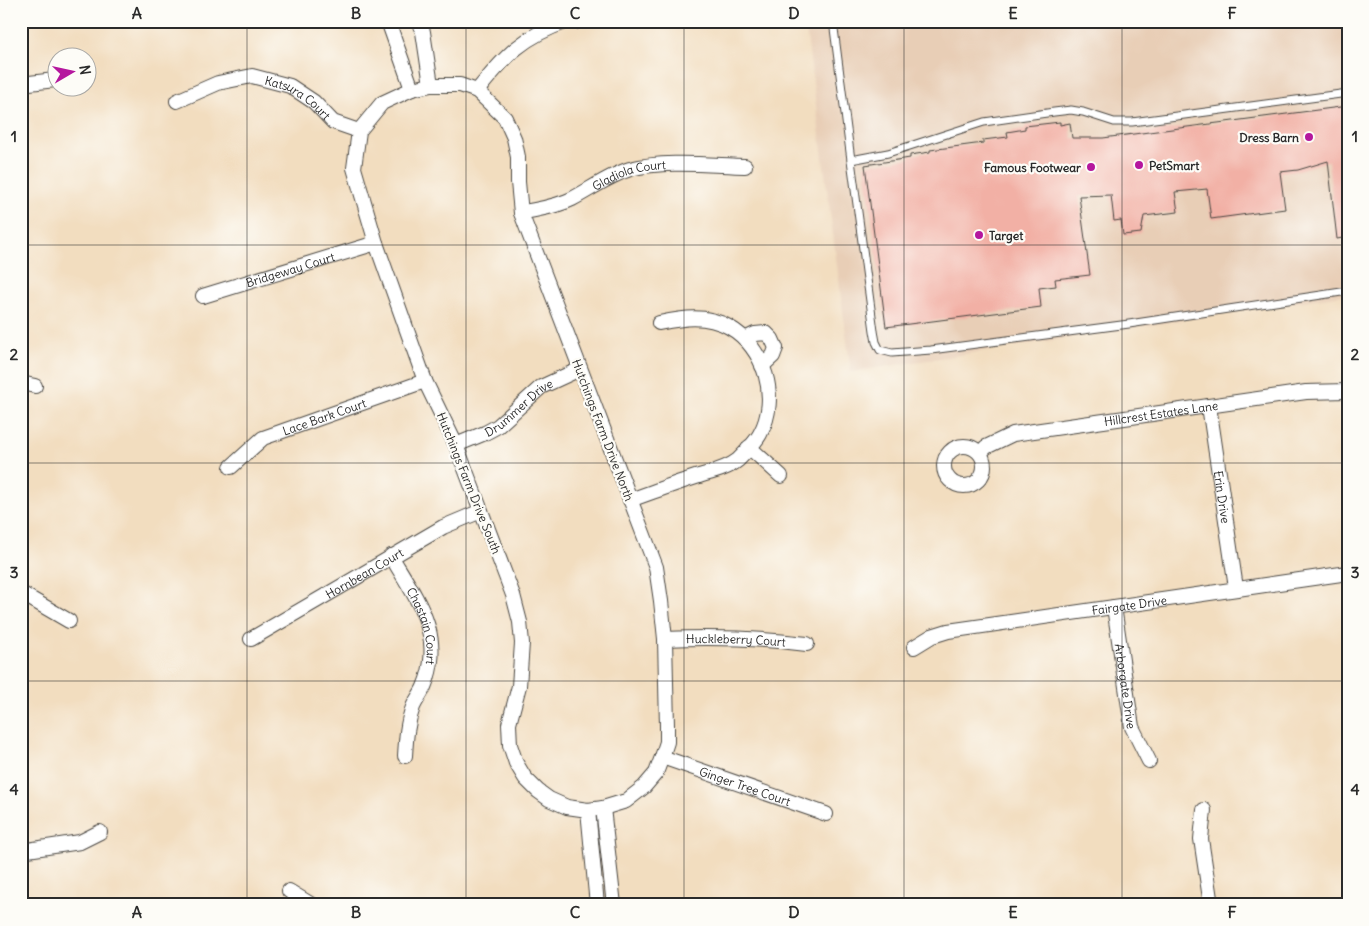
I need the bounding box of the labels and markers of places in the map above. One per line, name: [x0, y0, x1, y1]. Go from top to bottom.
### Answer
place label: Dress Barn: [1239, 130, 1299, 145]
marker: Dress Barn: [1303, 131, 1315, 143]
place label: PetSmart: [1149, 158, 1200, 173]
marker: PetSmart: [1133, 159, 1145, 171]
place label: Famous Footwear: [984, 160, 1081, 175]
marker: Famous Footwear: [1085, 161, 1097, 173]
place label: Target: [989, 228, 1024, 244]
marker: Target: [973, 229, 985, 241]

